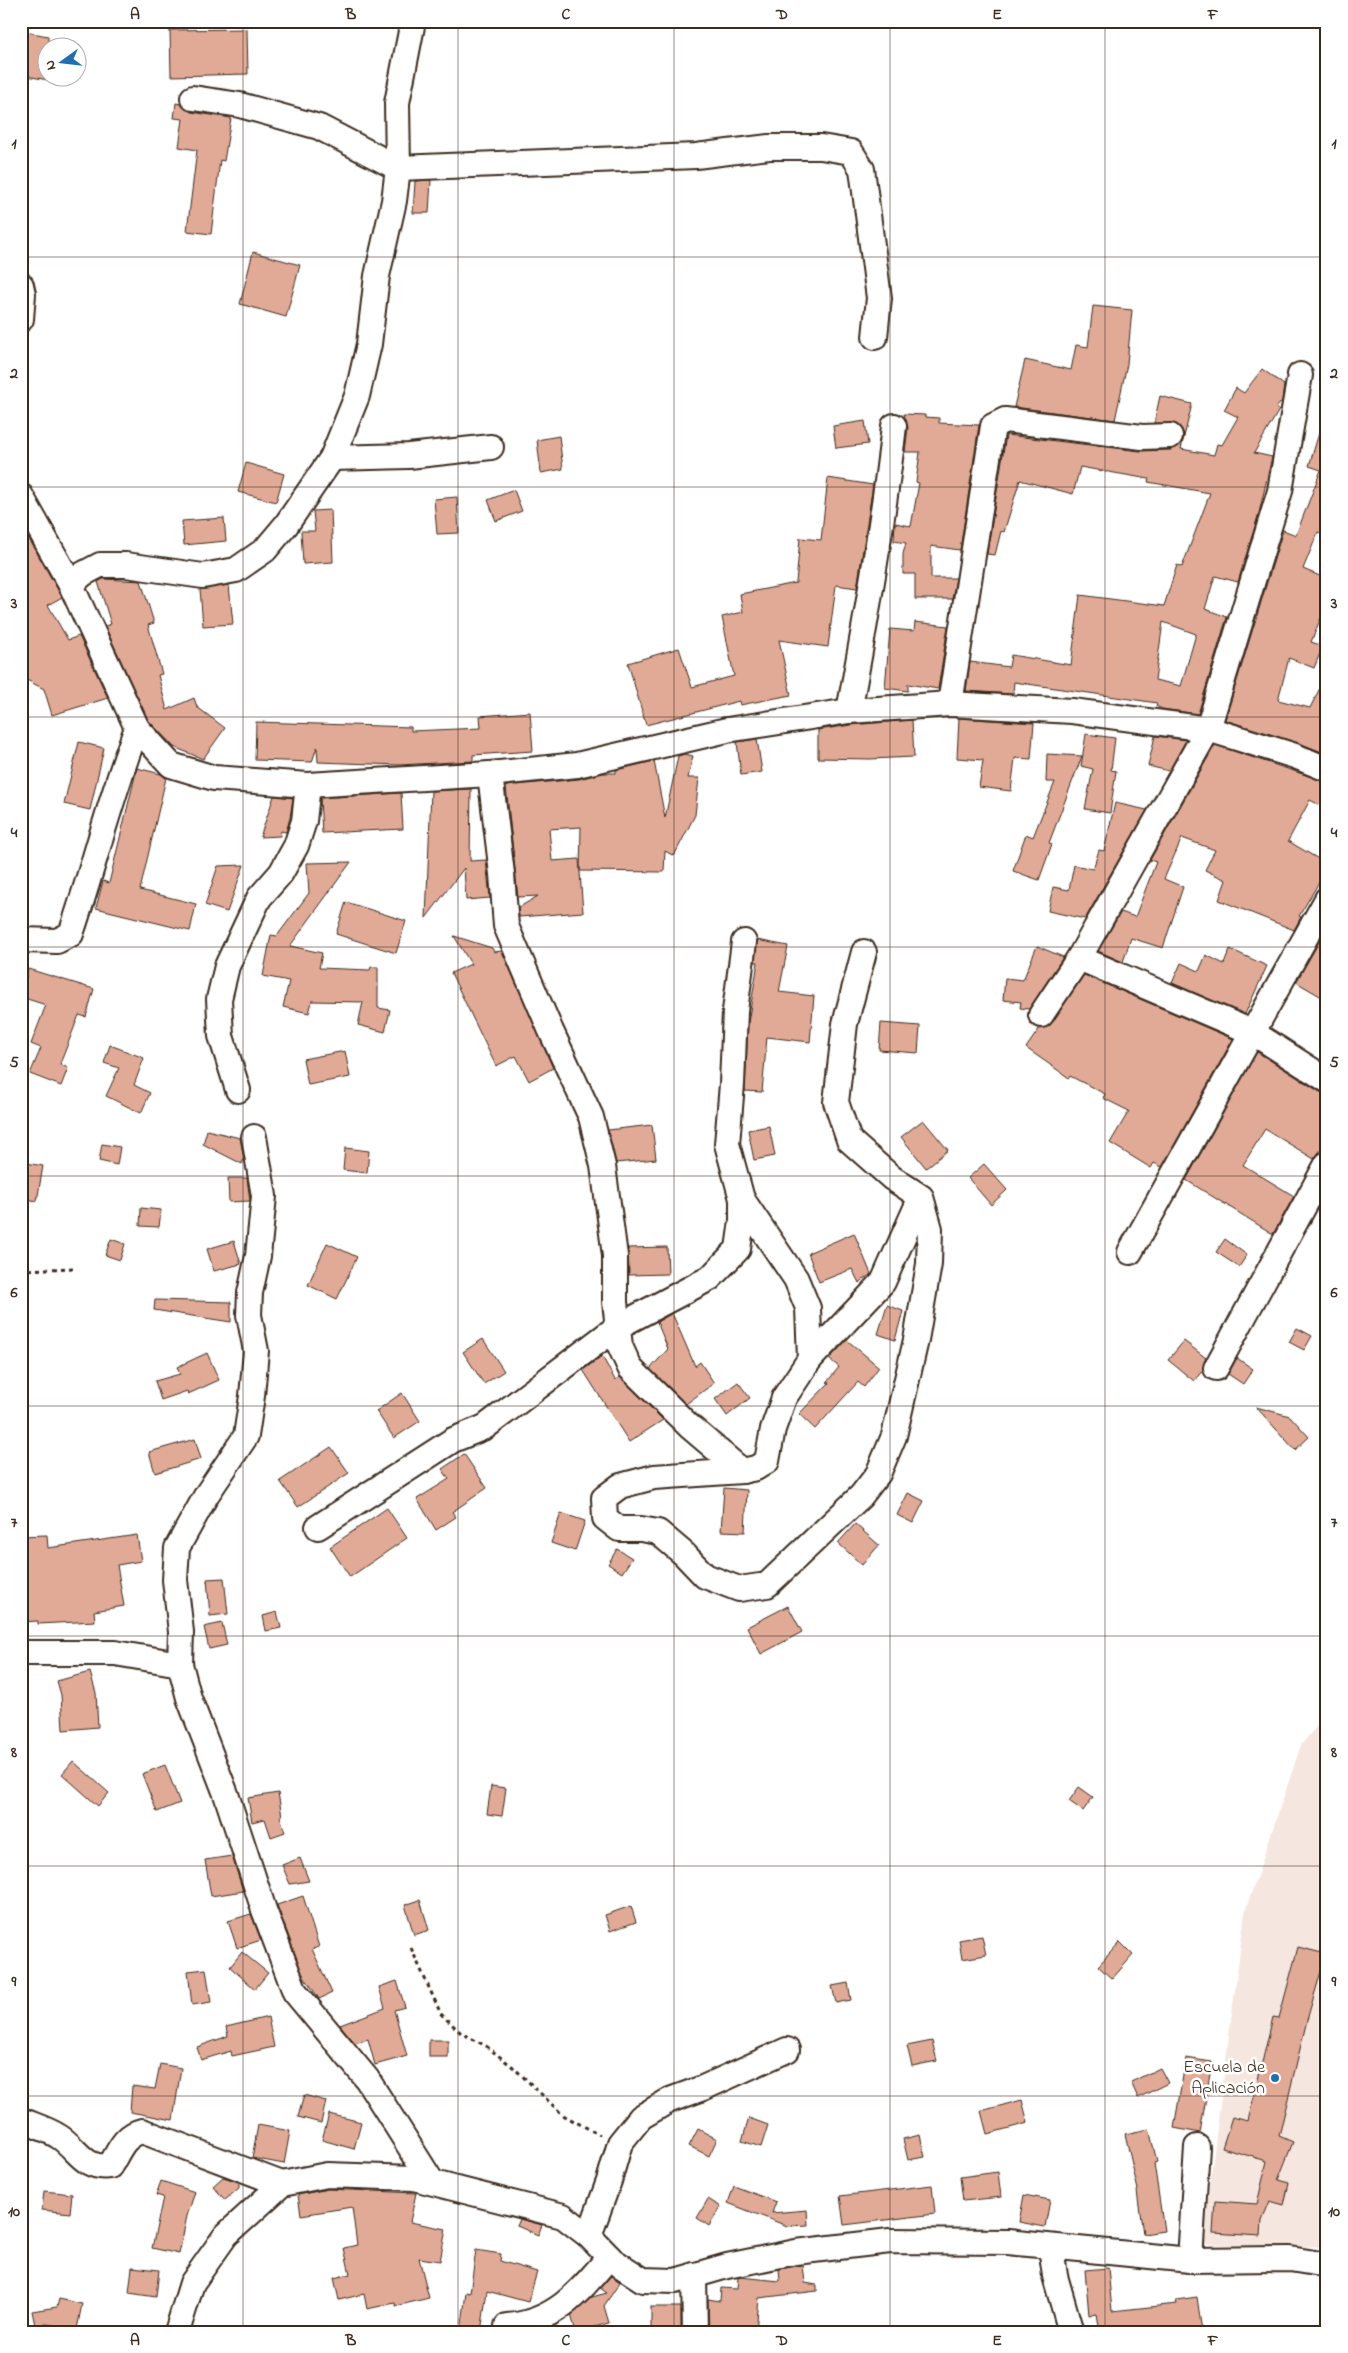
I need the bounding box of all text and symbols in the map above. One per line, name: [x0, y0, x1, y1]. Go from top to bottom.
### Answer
text: A: [130, 3, 140, 27]
text: B: [345, 3, 357, 27]
text: C: [562, 3, 571, 27]
text: D: [775, 3, 788, 27]
text: E: [992, 3, 1002, 27]
text: F: [1207, 3, 1219, 27]
north arrow: [38, 38, 88, 88]
text: N: [40, 58, 62, 72]
text: 1: [11, 132, 17, 156]
text: 1: [1331, 132, 1337, 156]
text: 2: [9, 362, 18, 386]
text: 2: [1329, 362, 1338, 386]
text: 3: [10, 592, 18, 616]
text: 3: [1330, 592, 1338, 616]
text: 4: [10, 821, 18, 845]
text: 4: [1330, 821, 1338, 845]
text: 5: [9, 1051, 19, 1075]
text: 5: [1329, 1051, 1339, 1075]
text: 6: [9, 1281, 18, 1305]
text: 6: [1329, 1281, 1338, 1305]
text: 7: [11, 1511, 18, 1535]
text: 7: [1331, 1511, 1338, 1535]
text: 8: [10, 1741, 17, 1765]
text: 8: [1330, 1741, 1337, 1765]
text: 9: [11, 1970, 17, 1994]
text: 9: [1331, 1970, 1337, 1994]
place label: Escuela de Aplicación: [1183, 2055, 1266, 2102]
marker: Escuela de Aplicación: [1269, 2072, 1281, 2084]
text: 10: [8, 2200, 20, 2224]
text: 10: [1328, 2200, 1340, 2224]
text: A: [130, 2329, 140, 2353]
text: B: [345, 2329, 357, 2353]
text: C: [562, 2329, 571, 2353]
text: D: [775, 2329, 788, 2353]
text: E: [992, 2329, 1002, 2353]
text: F: [1207, 2329, 1219, 2353]

